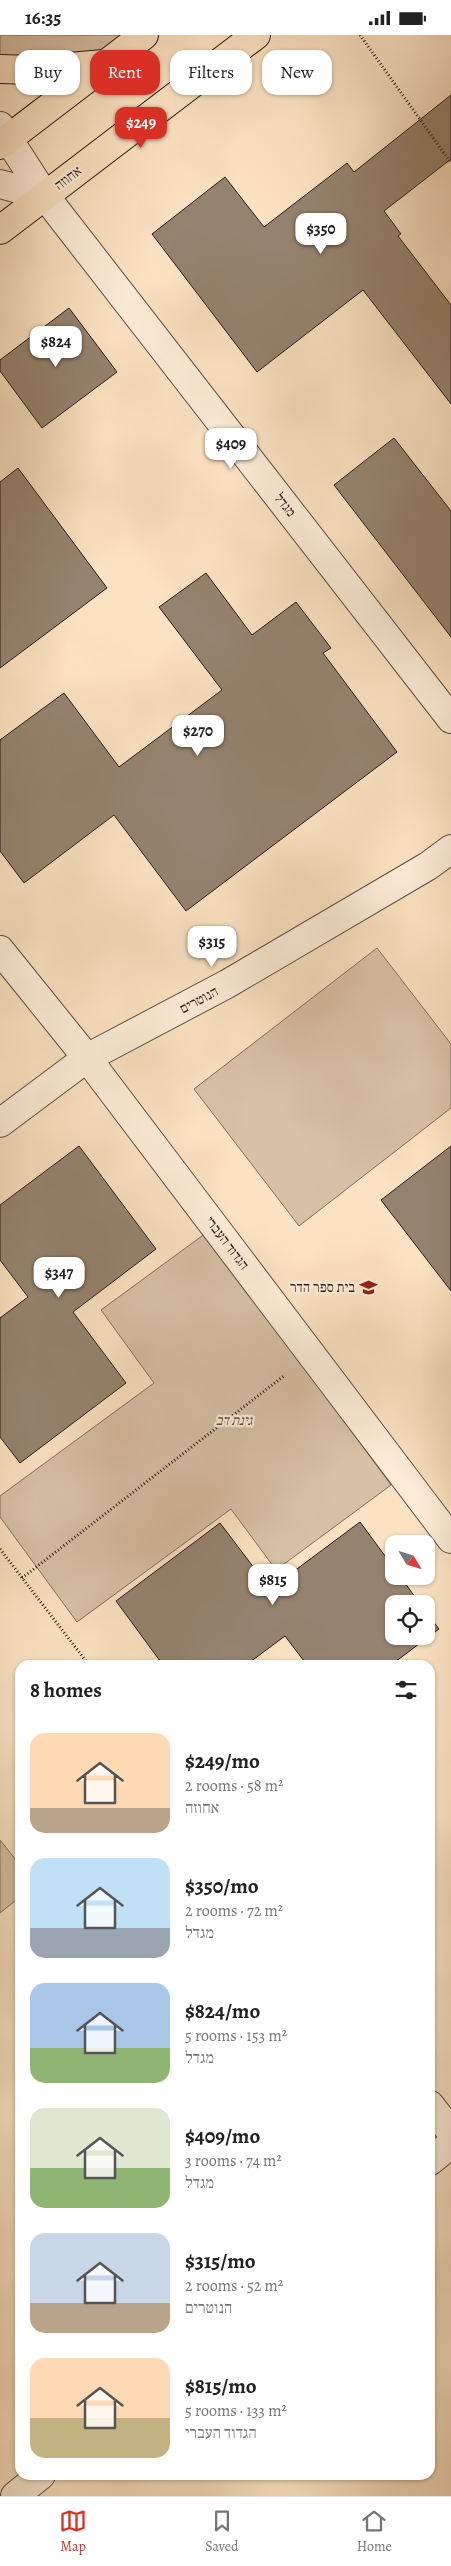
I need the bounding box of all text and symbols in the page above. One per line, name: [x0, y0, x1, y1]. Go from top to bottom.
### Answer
text: 16:35: [25, 5, 61, 31]
chip: Buy: [15, 50, 80, 95]
chip: Rent: [90, 50, 160, 95]
chip: Filters: [170, 50, 252, 95]
chip: New: [262, 50, 332, 95]
pin: $249: [111, 107, 171, 149]
text: $249: [126, 112, 156, 134]
street label: אחוזה: [50, 161, 86, 195]
pin: $350: [291, 213, 351, 255]
text: $350: [306, 218, 336, 240]
pin: $824: [26, 325, 86, 368]
text: $824: [41, 331, 71, 353]
pin: $409: [201, 427, 261, 470]
text: $409: [216, 433, 246, 455]
street label: מגדל: [270, 489, 300, 521]
pin: $270: [168, 715, 228, 757]
text: $270: [183, 720, 213, 742]
pin: $315: [182, 925, 242, 968]
text: $315: [199, 931, 225, 953]
street label: הנוטרים: [176, 982, 222, 1018]
street label: הגדוד העברי: [201, 1212, 253, 1274]
pin: $347: [29, 1257, 89, 1299]
text: $347: [45, 1262, 73, 1284]
school or university icon: בית ספר הדר: [359, 1277, 379, 1297]
place label: בית ספר הדר: [290, 1278, 355, 1297]
park label: גינת דב: [216, 1411, 253, 1430]
north arrow: [385, 1535, 435, 1585]
map controls: [385, 1535, 435, 1645]
pin: $815: [243, 1563, 303, 1606]
text: $815: [259, 1569, 287, 1591]
button: locate: [385, 1595, 435, 1645]
text: 8 homes: [30, 1676, 102, 1704]
icon: filters: [392, 1676, 420, 1704]
text: $249/mo: [185, 1747, 260, 1775]
icon: home: [70, 1753, 130, 1813]
text: 2 rooms · 58 m²: [185, 1775, 283, 1797]
text: אחוזה: [185, 1797, 219, 1819]
text: $350/mo: [185, 1872, 259, 1900]
icon: home: [70, 1878, 130, 1938]
text: 2 rooms · 72 m²: [185, 1900, 283, 1922]
text: מגדל: [185, 1922, 214, 1944]
text: $824/mo: [185, 1997, 260, 2025]
icon: home: [70, 2003, 130, 2063]
text: 5 rooms · 153 m²: [185, 2025, 287, 2047]
text: מגדל: [185, 2047, 214, 2069]
text: $409/mo: [185, 2122, 260, 2150]
icon: home: [70, 2128, 130, 2188]
text: 3 rooms · 74 m²: [185, 2150, 282, 2172]
text: מגדל: [185, 2172, 214, 2194]
text: $315/mo: [185, 2247, 256, 2275]
icon: home: [70, 2253, 130, 2313]
text: 2 rooms · 52 m²: [185, 2275, 283, 2297]
text: הנוטרים: [185, 2297, 232, 2319]
text: $815/mo: [185, 2372, 257, 2400]
icon: home: [70, 2378, 130, 2438]
text: 5 rooms · 133 m²: [185, 2400, 287, 2422]
text: הגדוד העברי: [185, 2422, 257, 2444]
tab: Map: [59, 2507, 87, 2556]
tab: Saved: [205, 2507, 239, 2556]
tab: Home: [357, 2507, 392, 2556]

